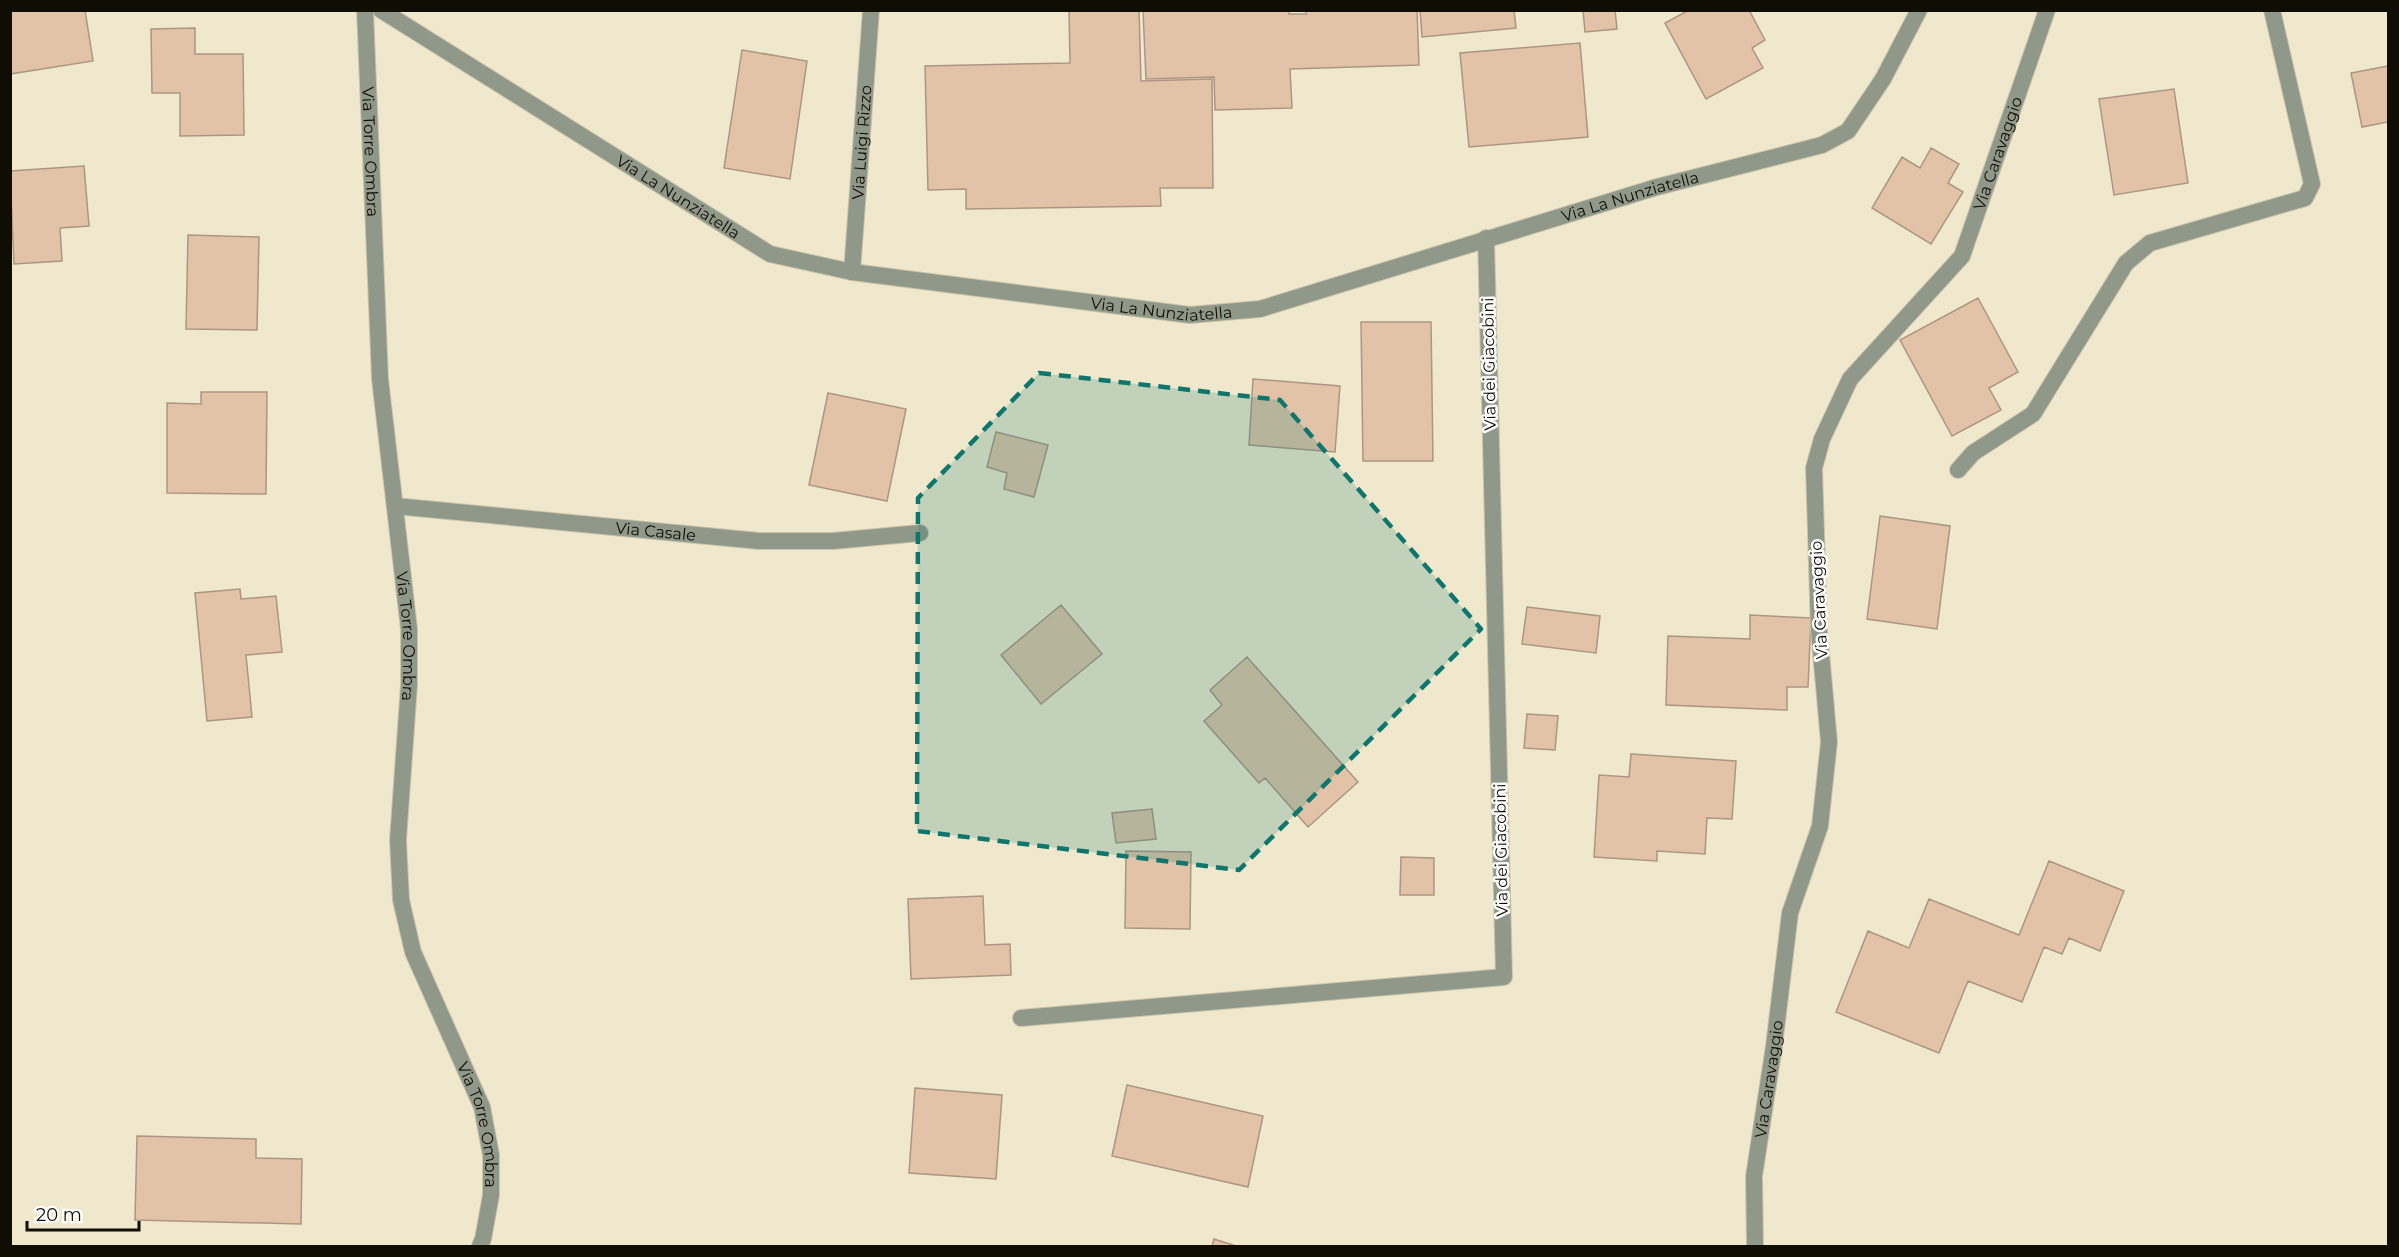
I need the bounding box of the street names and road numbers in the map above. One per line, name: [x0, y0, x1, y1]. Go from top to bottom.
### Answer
street label: Via Luigi Rizzo: [848, 84, 875, 200]
street label: Via Torre Ombra: [359, 86, 383, 217]
street label: Via Caravaggio: [1969, 94, 2026, 212]
street label: Via La Nunziatella: [613, 151, 744, 242]
street label: Via La Nunziatella: [1559, 167, 1701, 225]
street label: Via La Nunziatella: [1089, 293, 1233, 325]
street label: Via dei Giacobini: [1478, 297, 1500, 431]
street label: Via Casale: [615, 518, 697, 544]
street label: Via Caravaggio: [1806, 540, 1832, 660]
street label: Via Torre Ombra: [393, 570, 419, 702]
street label: Via dei Giacobini: [1490, 783, 1512, 917]
street label: Via Caravaggio: [1750, 1019, 1787, 1139]
street label: Via Torre Ombra: [454, 1059, 502, 1188]

